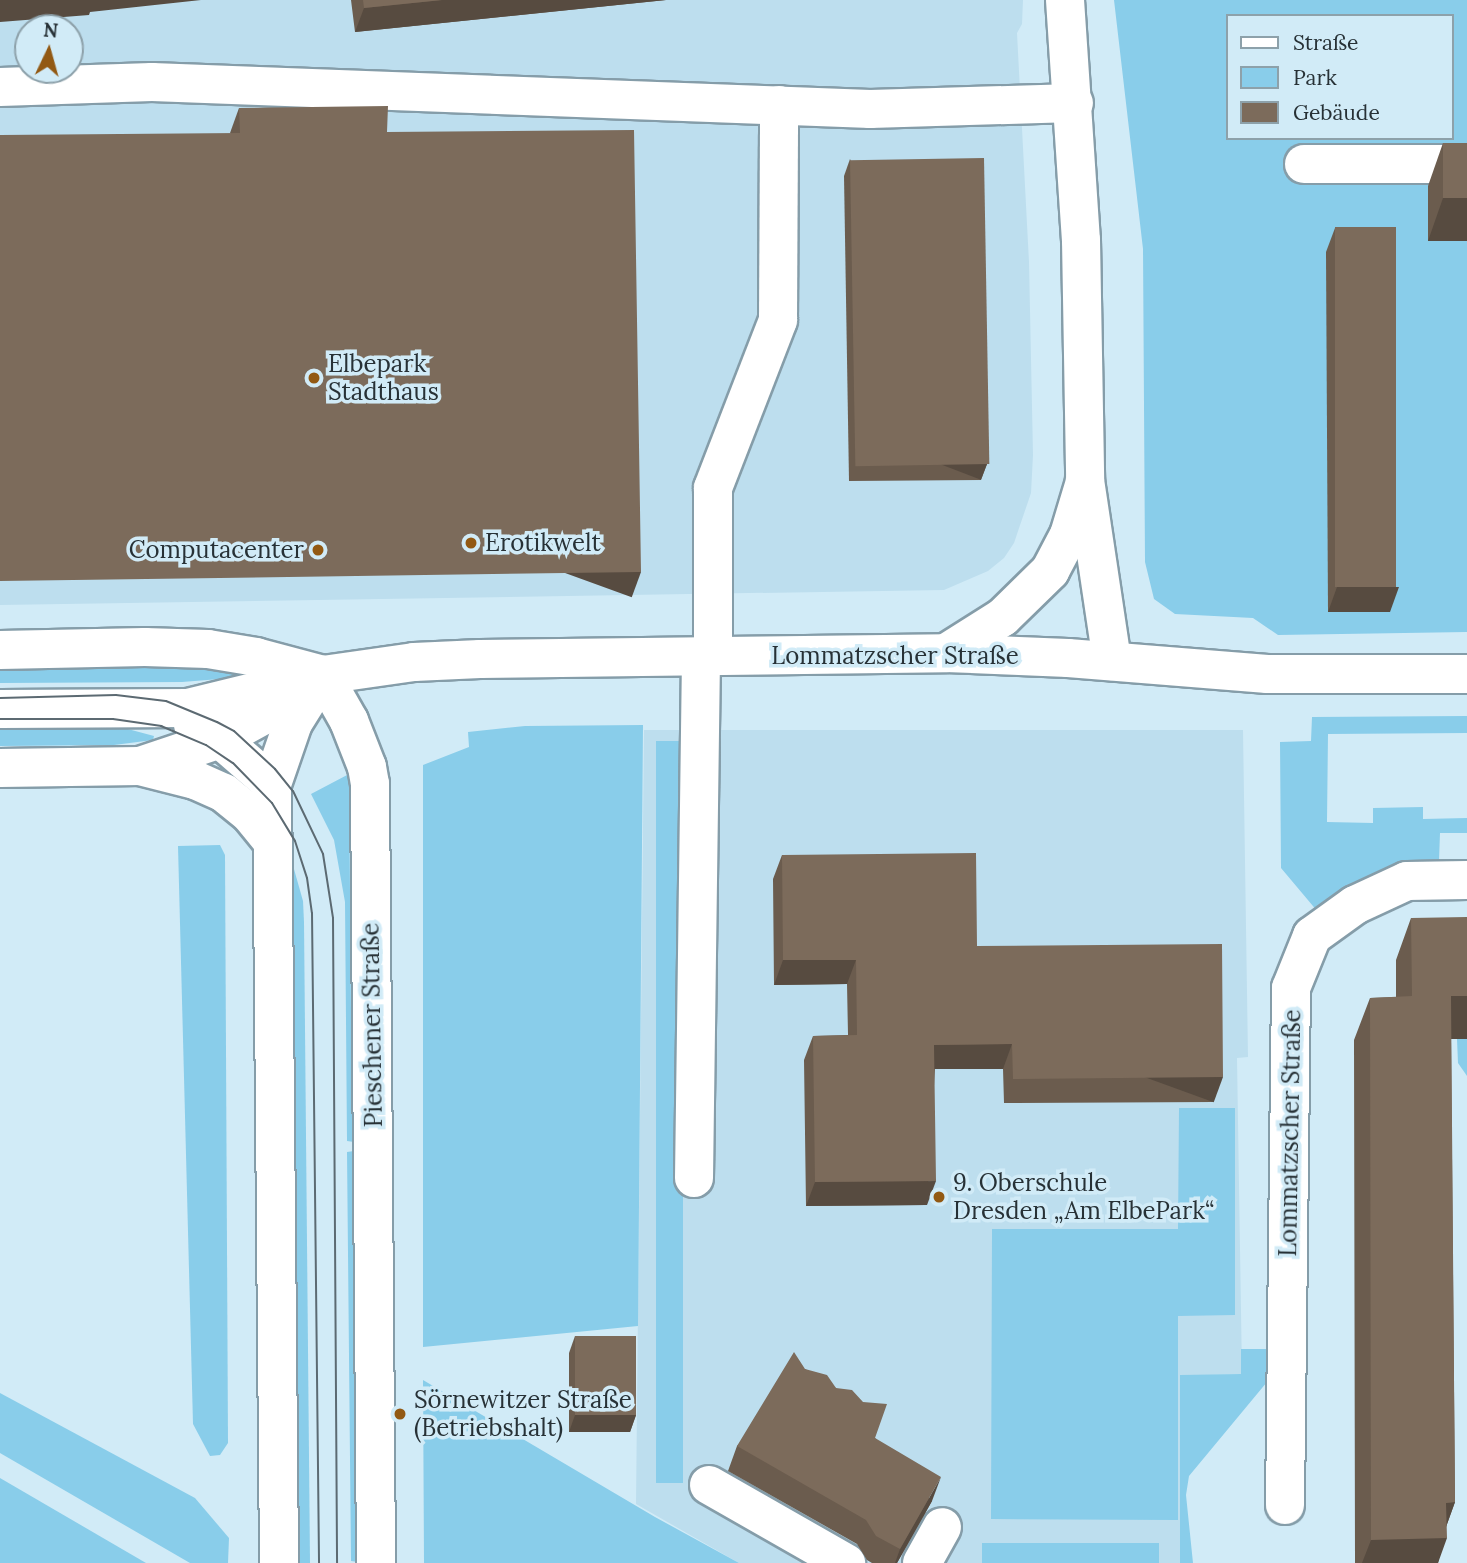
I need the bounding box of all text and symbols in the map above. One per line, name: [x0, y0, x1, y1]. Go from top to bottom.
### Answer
north arrow: [14, 14, 84, 84]
legend: [1226, 14, 1453, 140]
text: N: [42, 17, 59, 43]
text: Straße: [1293, 29, 1358, 56]
text: Park: [1293, 64, 1337, 91]
text: Gebäude: [1293, 99, 1380, 126]
place label: Elbepark Stadthaus: [328, 350, 439, 406]
marker: Elbepark Stadthaus: [306, 370, 322, 386]
place label: Erotikwelt: [485, 529, 601, 557]
marker: Erotikwelt: [463, 535, 479, 551]
place label: Computacenter: [129, 536, 304, 564]
marker: Computacenter: [310, 542, 326, 558]
street label: Lommatzscher Straße: [771, 642, 1019, 670]
street label: Pieschener Straße: [356, 922, 388, 1128]
street label: Lommatzscher Straße: [1273, 1009, 1307, 1257]
place label: 9. Oberschule Dresden „Am ElbePark“: [953, 1169, 1215, 1225]
marker: 9. Oberschule Dresden „Am ElbePark“: [931, 1189, 947, 1205]
place label: Sörnewitzer Straße (Betriebshalt): [414, 1386, 632, 1442]
marker: Sörnewitzer Straße (Betriebshalt): [392, 1406, 408, 1422]

